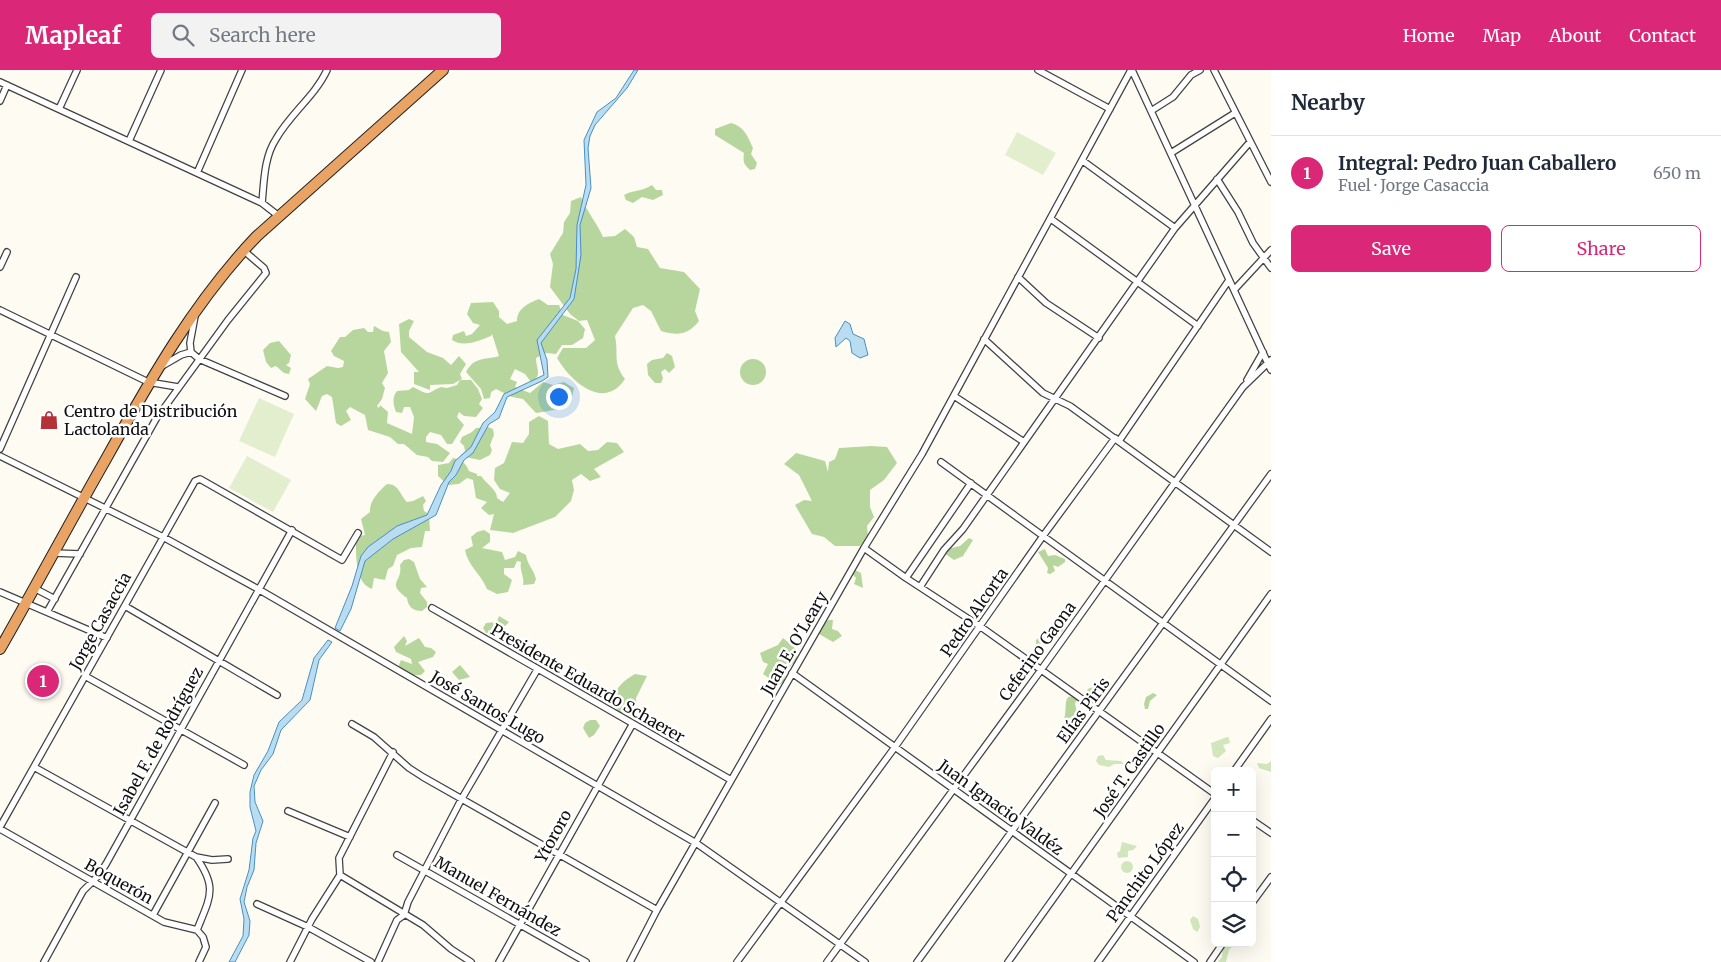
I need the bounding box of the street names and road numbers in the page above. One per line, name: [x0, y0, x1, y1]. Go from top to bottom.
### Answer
street label: Pedro Alcorta: [936, 563, 1012, 660]
street label: Jorge Casaccia: [64, 568, 135, 674]
street label: Juan E. O'Leary: [756, 587, 832, 699]
street label: Ceferino Gaona: [994, 597, 1080, 704]
street label: Presidente Eduardo Schaerer: [488, 619, 688, 747]
street label: Isabel F. de Rodríguez: [109, 663, 207, 819]
street label: José Santos Lugo: [426, 666, 549, 748]
street label: Elías Piris: [1052, 673, 1114, 747]
street label: José T. Castillo: [1089, 719, 1169, 822]
street label: Juan Ignacio Valdéz: [934, 754, 1068, 859]
street label: Ytororo: [530, 806, 576, 867]
street label: Panchito López: [1102, 818, 1188, 926]
street label: Manuel Fernández: [431, 852, 565, 941]
street label: Boquerón: [81, 854, 157, 908]

